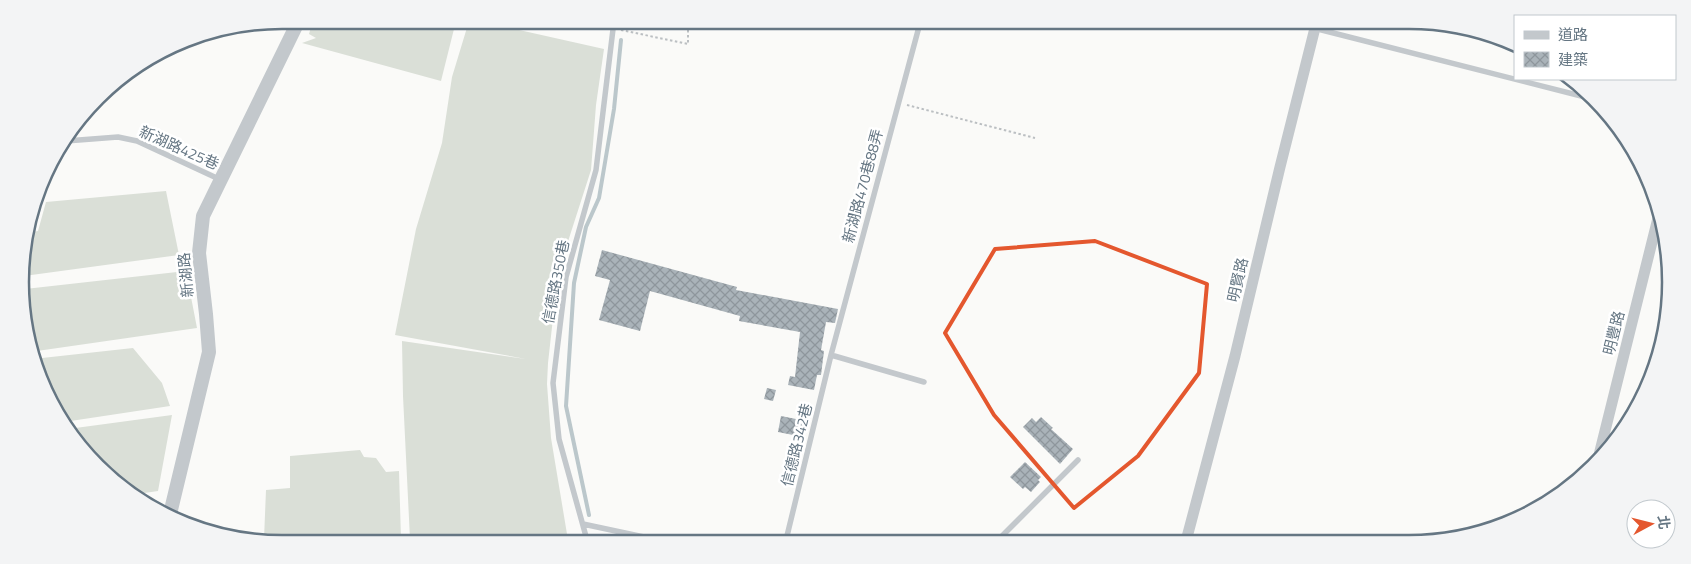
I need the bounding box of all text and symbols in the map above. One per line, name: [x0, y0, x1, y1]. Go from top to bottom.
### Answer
legend: [1514, 15, 1676, 80]
text: 道路: [1558, 23, 1588, 46]
text: 建築: [1558, 48, 1588, 71]
street label: 新湖路425巷: [136, 120, 223, 175]
street label: 新湖路470巷88弄: [836, 126, 889, 245]
street label: 信德路350巷: [536, 238, 575, 326]
street label: 新湖路: [172, 252, 199, 298]
street label: 明賢路: [1221, 255, 1254, 304]
street label: 明豐路: [1597, 308, 1630, 358]
street label: 信德路342巷: [775, 401, 818, 489]
north arrow: [1626, 499, 1676, 549]
text: 北: [1653, 514, 1676, 531]

